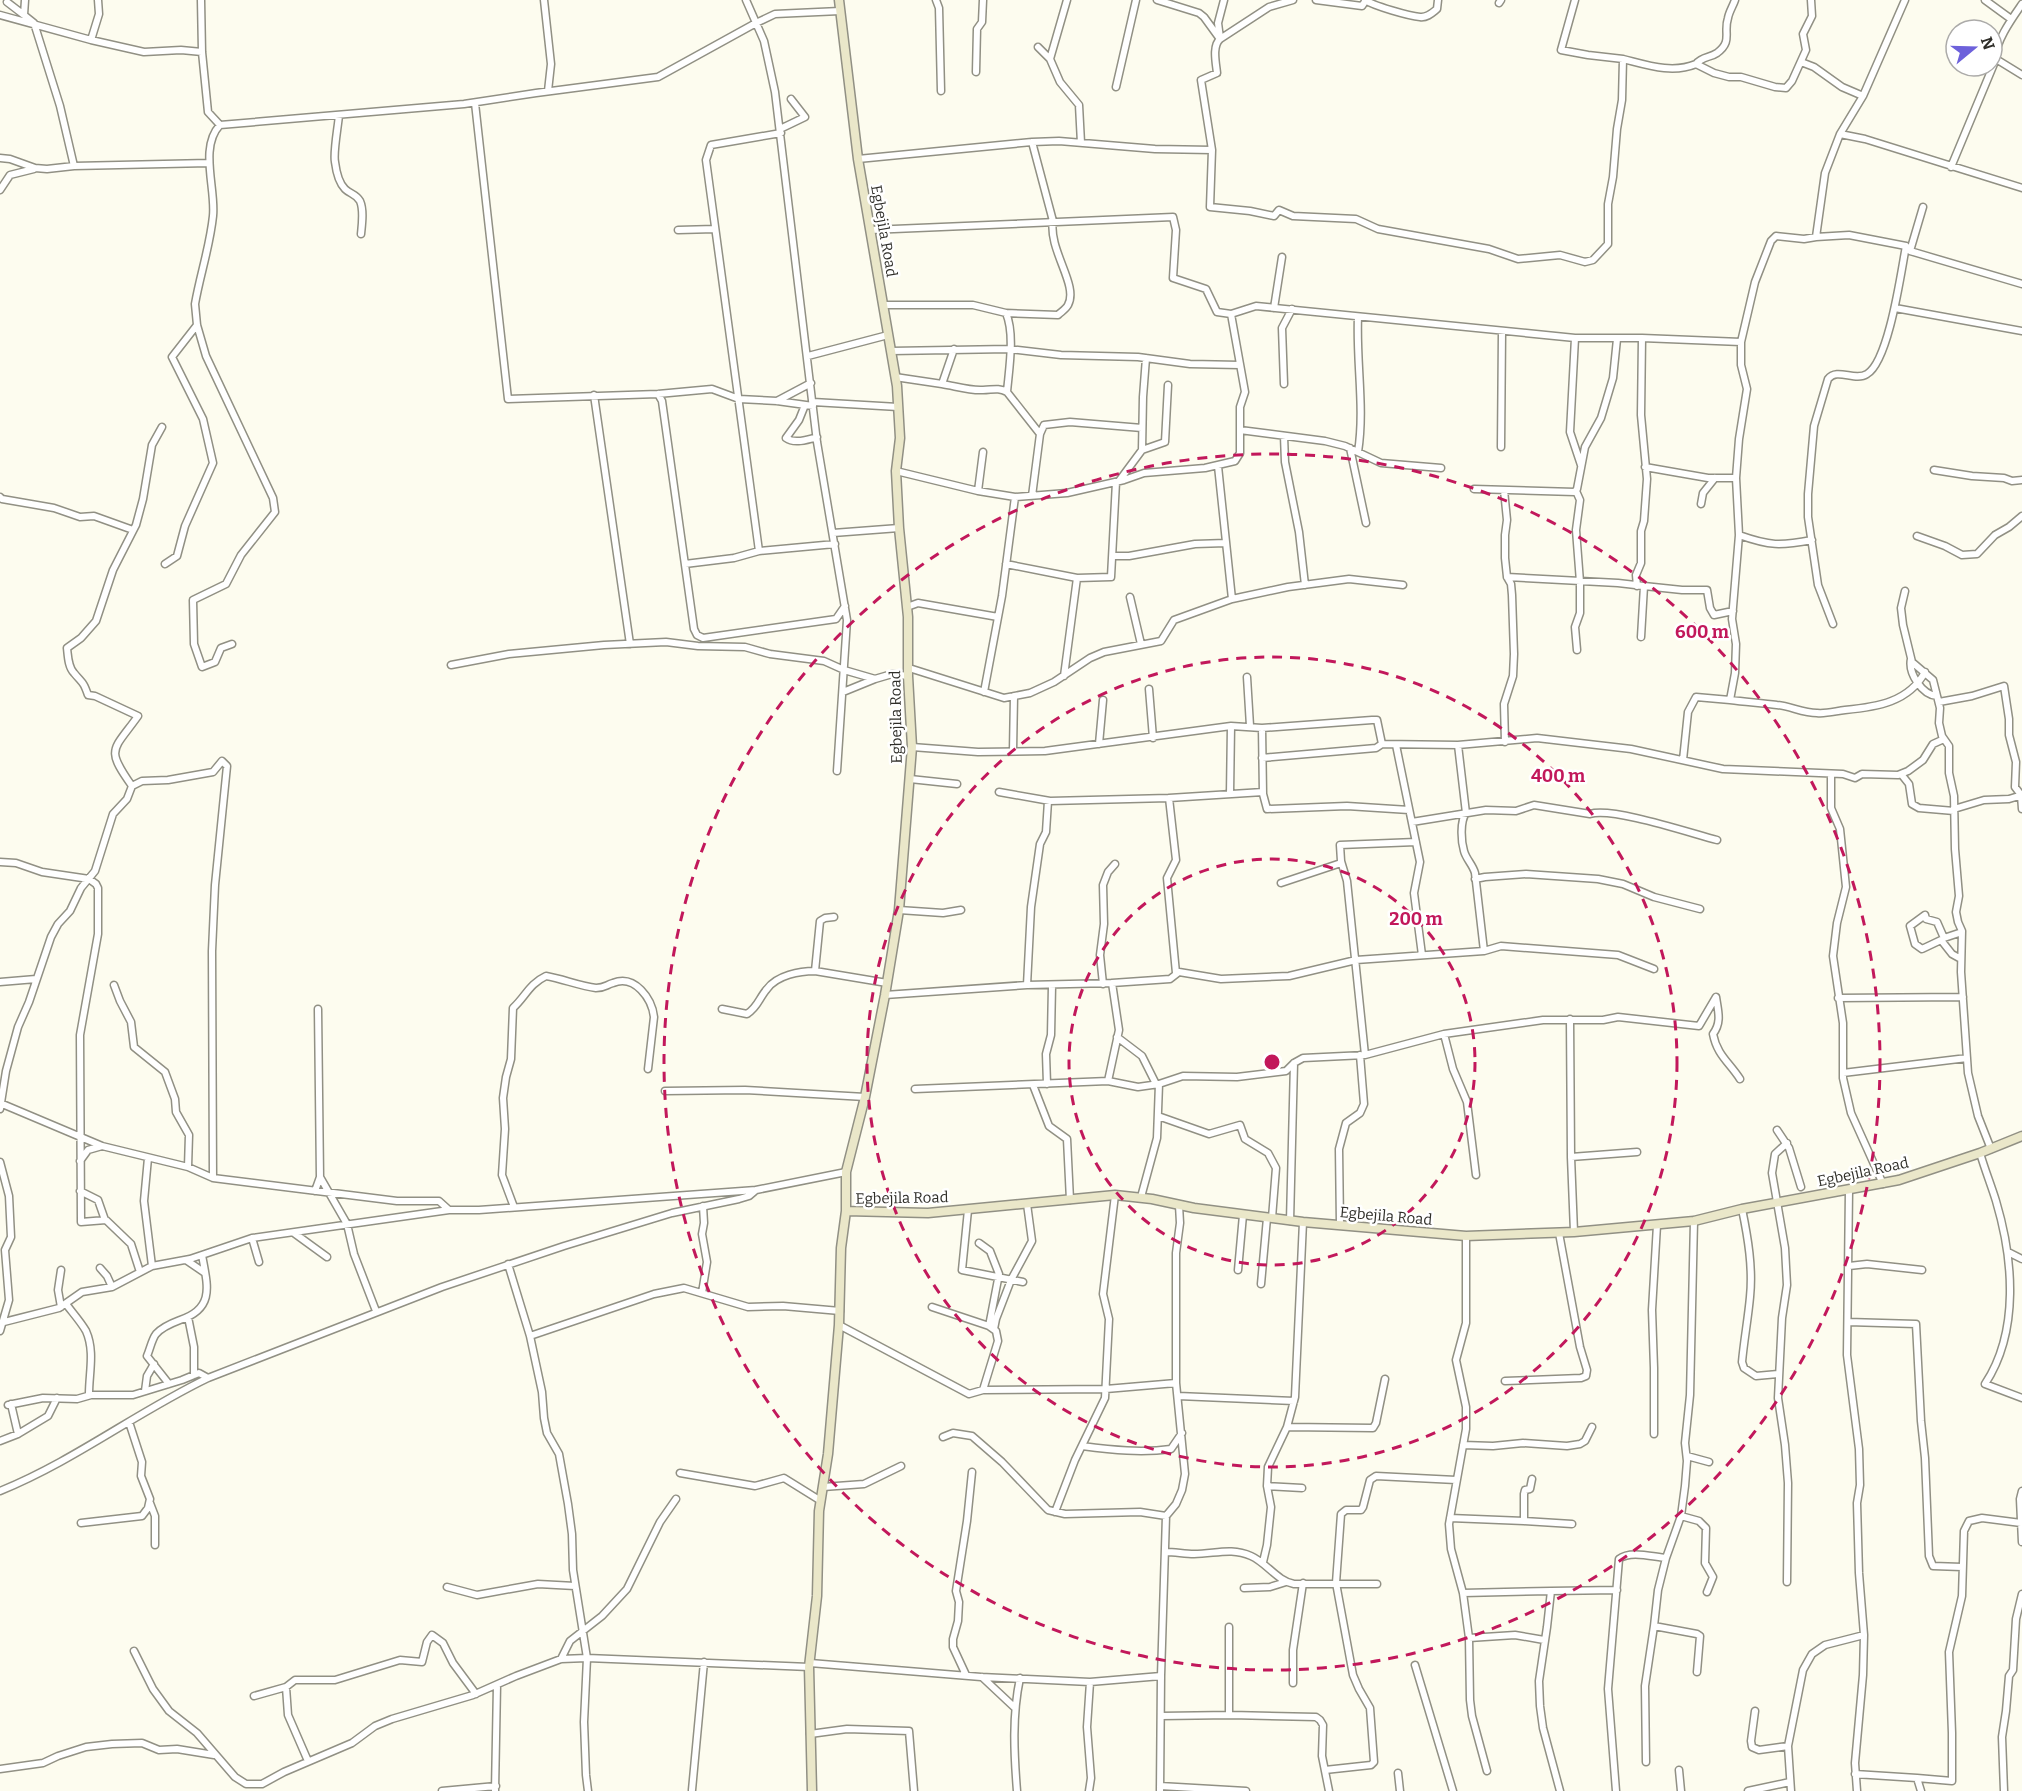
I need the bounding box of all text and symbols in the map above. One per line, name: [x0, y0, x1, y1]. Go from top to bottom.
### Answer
north arrow: [1944, 18, 2004, 78]
text: N: [1977, 34, 1999, 52]
street label: Egbejila Road: [867, 184, 901, 278]
text: 600 m: [1675, 621, 1729, 643]
street label: Egbejila Road: [886, 670, 906, 764]
text: 400 m: [1531, 765, 1585, 787]
text: 200 m: [1389, 908, 1443, 930]
centre of rings: [1262, 1052, 1282, 1072]
street label: Egbejila Road: [1816, 1154, 1910, 1190]
street label: Egbejila Road: [855, 1188, 949, 1208]
street label: Egbejila Road: [1339, 1203, 1433, 1229]

